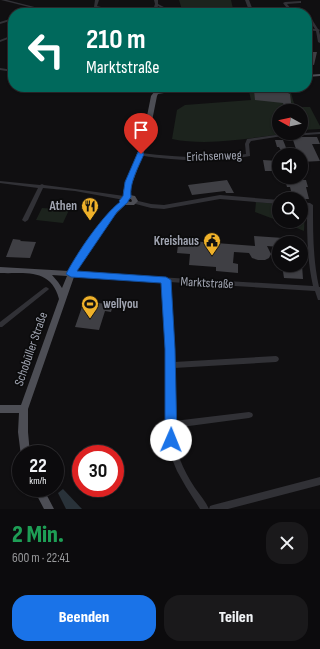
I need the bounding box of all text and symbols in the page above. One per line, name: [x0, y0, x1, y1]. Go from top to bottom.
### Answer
text: 210 m: [86, 23, 146, 56]
icon: left: [20, 24, 72, 76]
text: Marktstraße: [86, 57, 160, 78]
north arrow: [272, 104, 308, 140]
map controls: [272, 104, 308, 272]
pin: [124, 113, 158, 154]
icon: arrive: [130, 119, 152, 141]
street label: Erichsenweg: [186, 147, 242, 165]
button: sound: [272, 148, 308, 184]
button: search: [272, 192, 308, 228]
restaurant icon: Athen: [80, 196, 100, 221]
place label: Athen: [48, 198, 77, 214]
public building icon: Kreishaus: [202, 231, 222, 256]
place label: Kreishaus: [154, 233, 199, 249]
button: layers: [272, 236, 308, 272]
street label: Marktstraße: [180, 274, 234, 292]
sports icon: wellyou: [80, 294, 100, 319]
place label: wellyou: [103, 296, 139, 312]
street label: Schobüller Straße: [11, 310, 51, 388]
position arrow: [150, 419, 192, 461]
speed limit sign: 30: [72, 445, 124, 497]
text: 22: [29, 454, 47, 478]
text: km/h: [29, 475, 47, 487]
text: 2 Min.: [12, 520, 64, 549]
button: close: [266, 522, 308, 564]
text: 600 m · 22:41: [12, 550, 70, 566]
button: Beenden: [12, 595, 156, 641]
button: Teilen: [164, 595, 308, 641]

